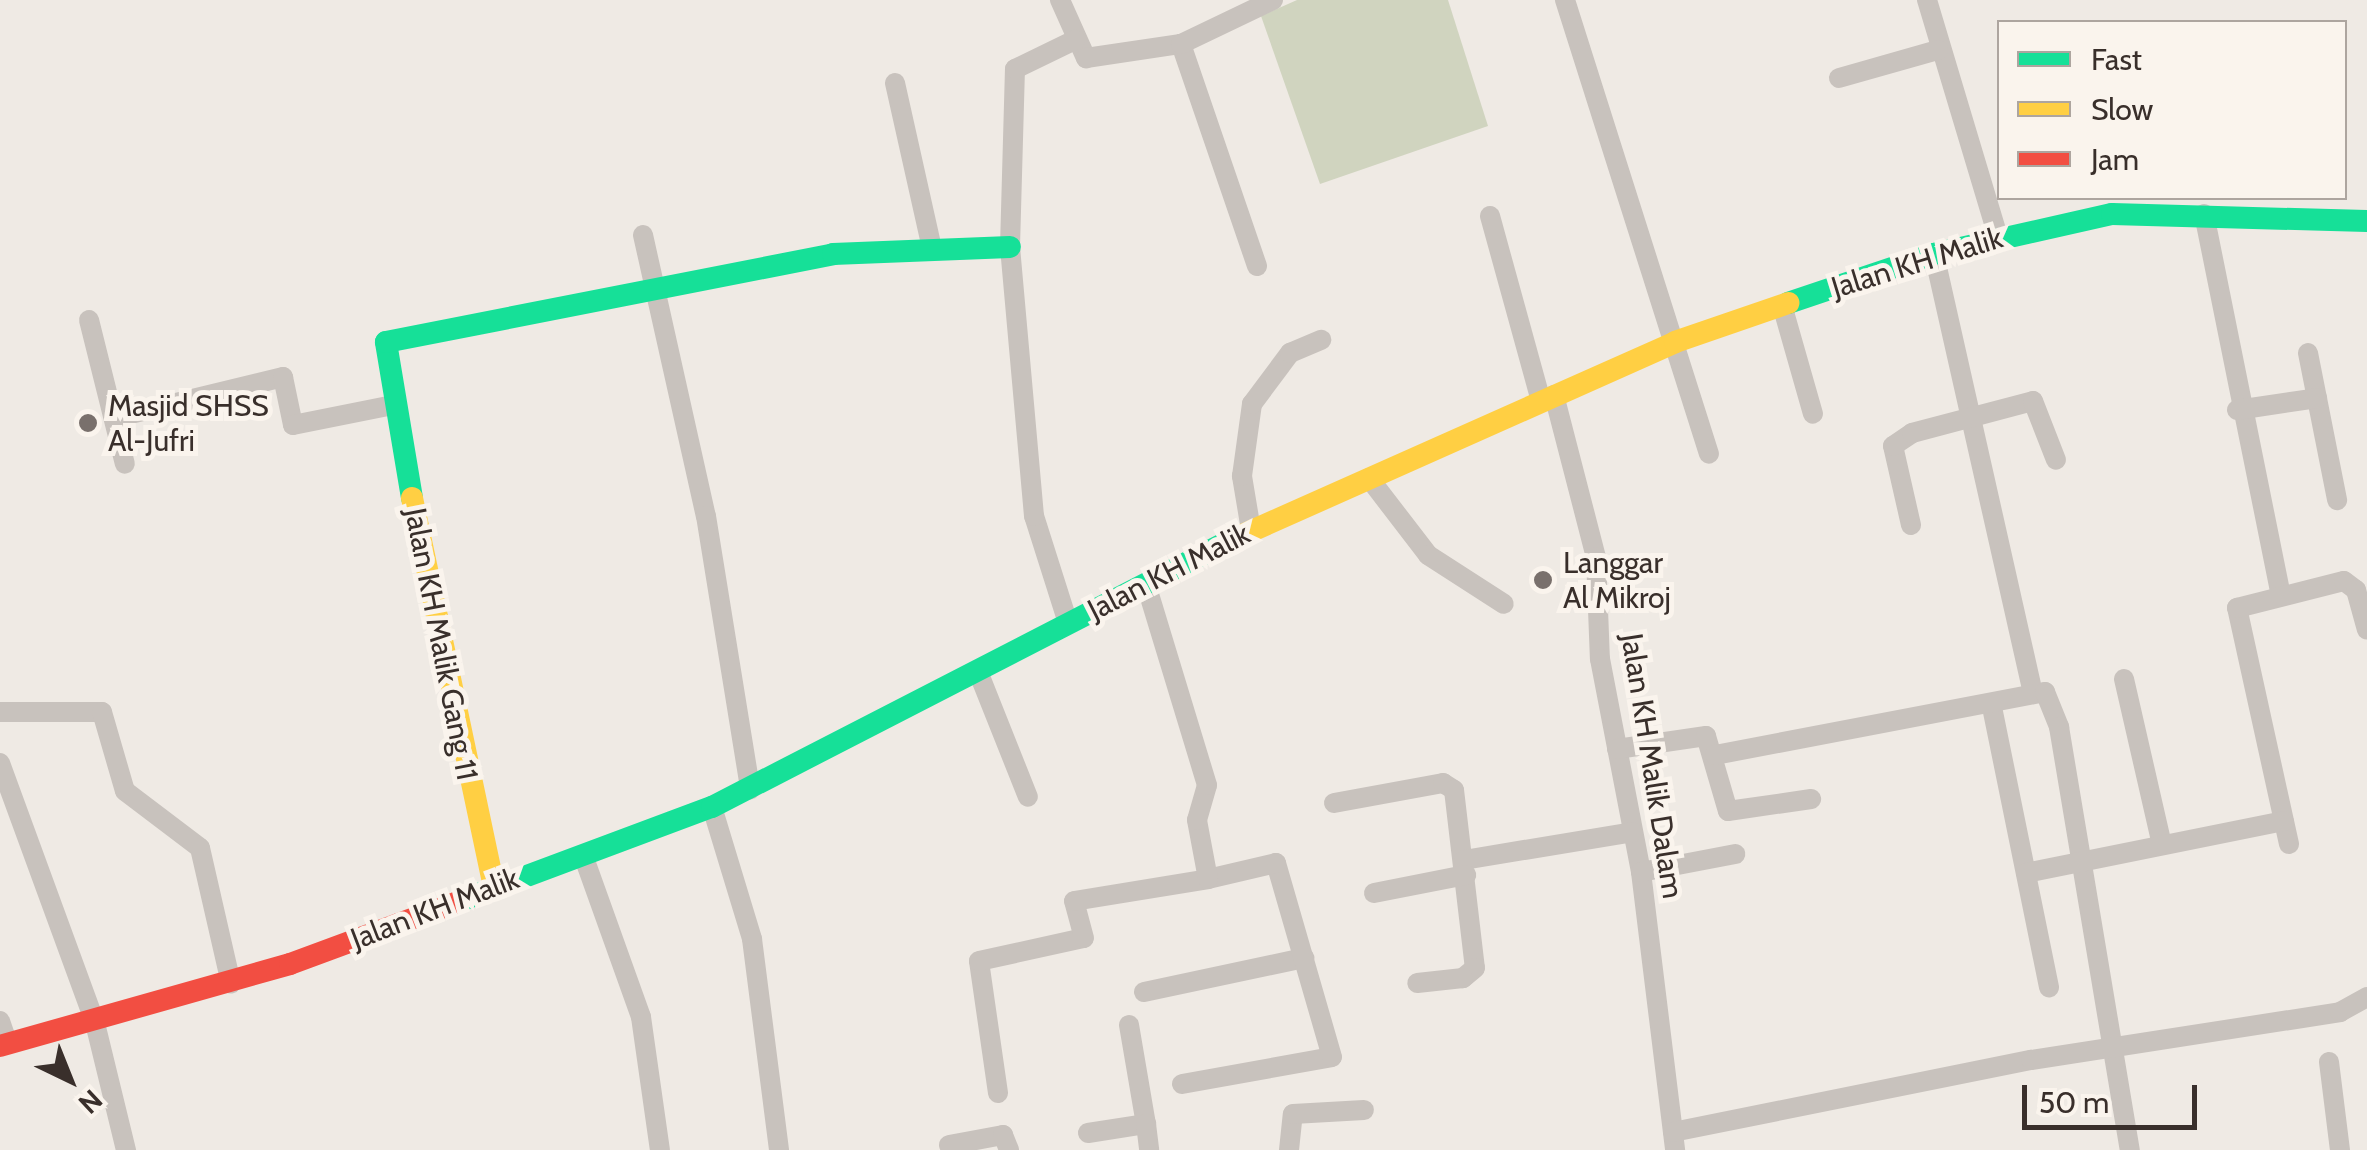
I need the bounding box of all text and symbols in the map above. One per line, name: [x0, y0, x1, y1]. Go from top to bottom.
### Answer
legend: [1997, 20, 2347, 200]
text: Fast: [2091, 41, 2142, 78]
text: Slow: [2091, 91, 2153, 128]
text: Jam: [2091, 141, 2139, 178]
street label: Jalan KH Malik: [1827, 220, 2007, 306]
place label: Masjid SHSS Al-Jufri: [108, 388, 269, 458]
marker: Masjid SHSS Al-Jufri: [77, 412, 99, 434]
street label: Jalan KH Malik Gang 11: [397, 505, 485, 783]
street label: Jalan KH Malik: [1082, 516, 1256, 628]
place label: Langgar Al Mikroj: [1563, 545, 1671, 616]
marker: Langgar Al Mikroj: [1532, 569, 1554, 591]
street label: Jalan KH Malik Dalam: [1613, 631, 1691, 901]
street label: Jalan KH Malik: [346, 860, 524, 958]
north arrow: [20, 1030, 120, 1130]
scale bar: [2027, 1065, 2202, 1127]
text: N: [72, 1083, 109, 1121]
text: 50 m: [2039, 1084, 2109, 1121]

